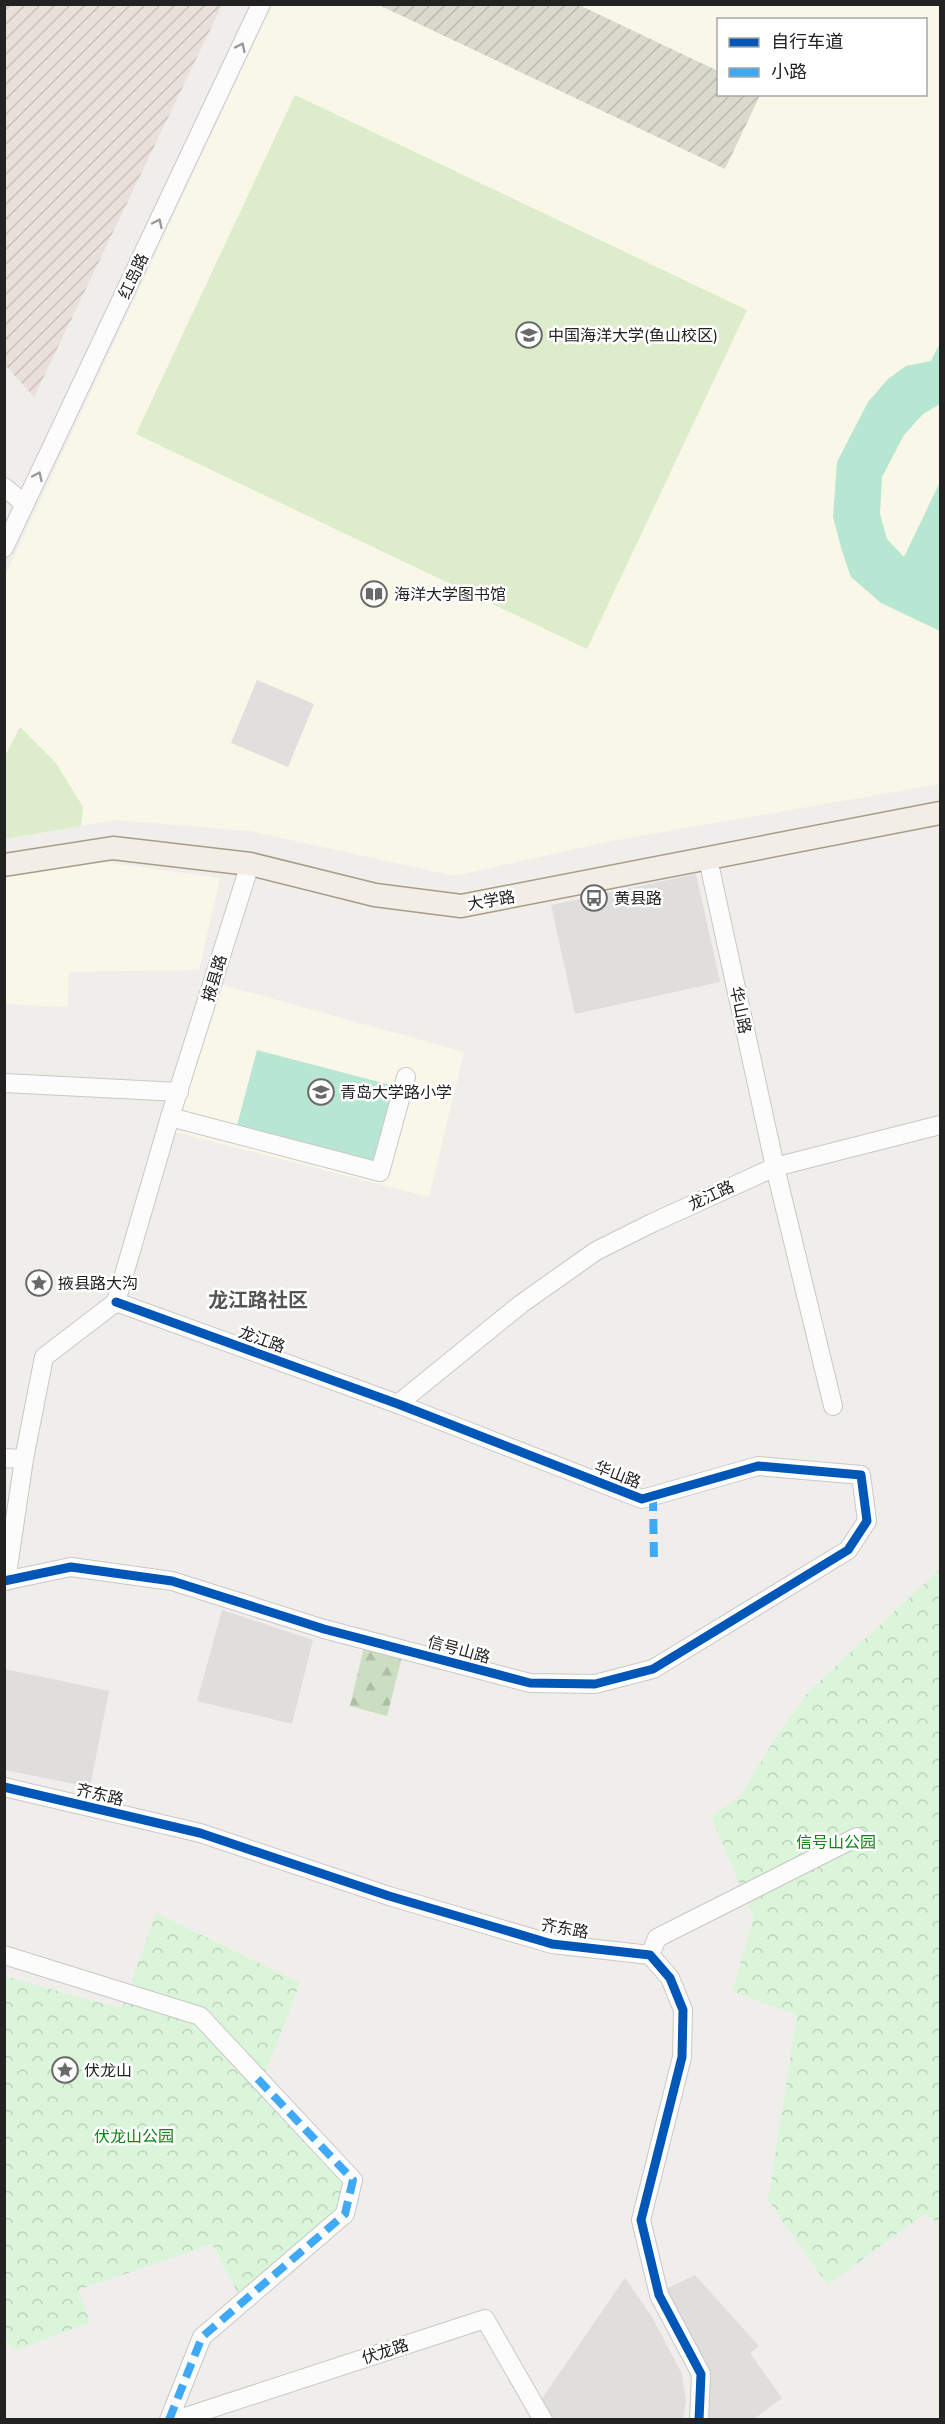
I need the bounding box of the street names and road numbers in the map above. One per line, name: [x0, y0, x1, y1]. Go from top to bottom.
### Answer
street label: 红岛路: [114, 250, 154, 303]
street label: 大学路: [466, 886, 517, 916]
street label: 掖县路: [197, 952, 232, 1004]
street label: 华山路: [724, 984, 756, 1036]
street label: 龙江路: [685, 1176, 738, 1216]
street label: 龙江路: [235, 1321, 288, 1358]
street label: 华山路: [591, 1456, 644, 1494]
street label: 信号山路: [425, 1631, 493, 1669]
street label: 齐东路: [74, 1779, 126, 1811]
street label: 齐东路: [539, 1914, 590, 1944]
street label: 伏龙路: [359, 2334, 412, 2370]

